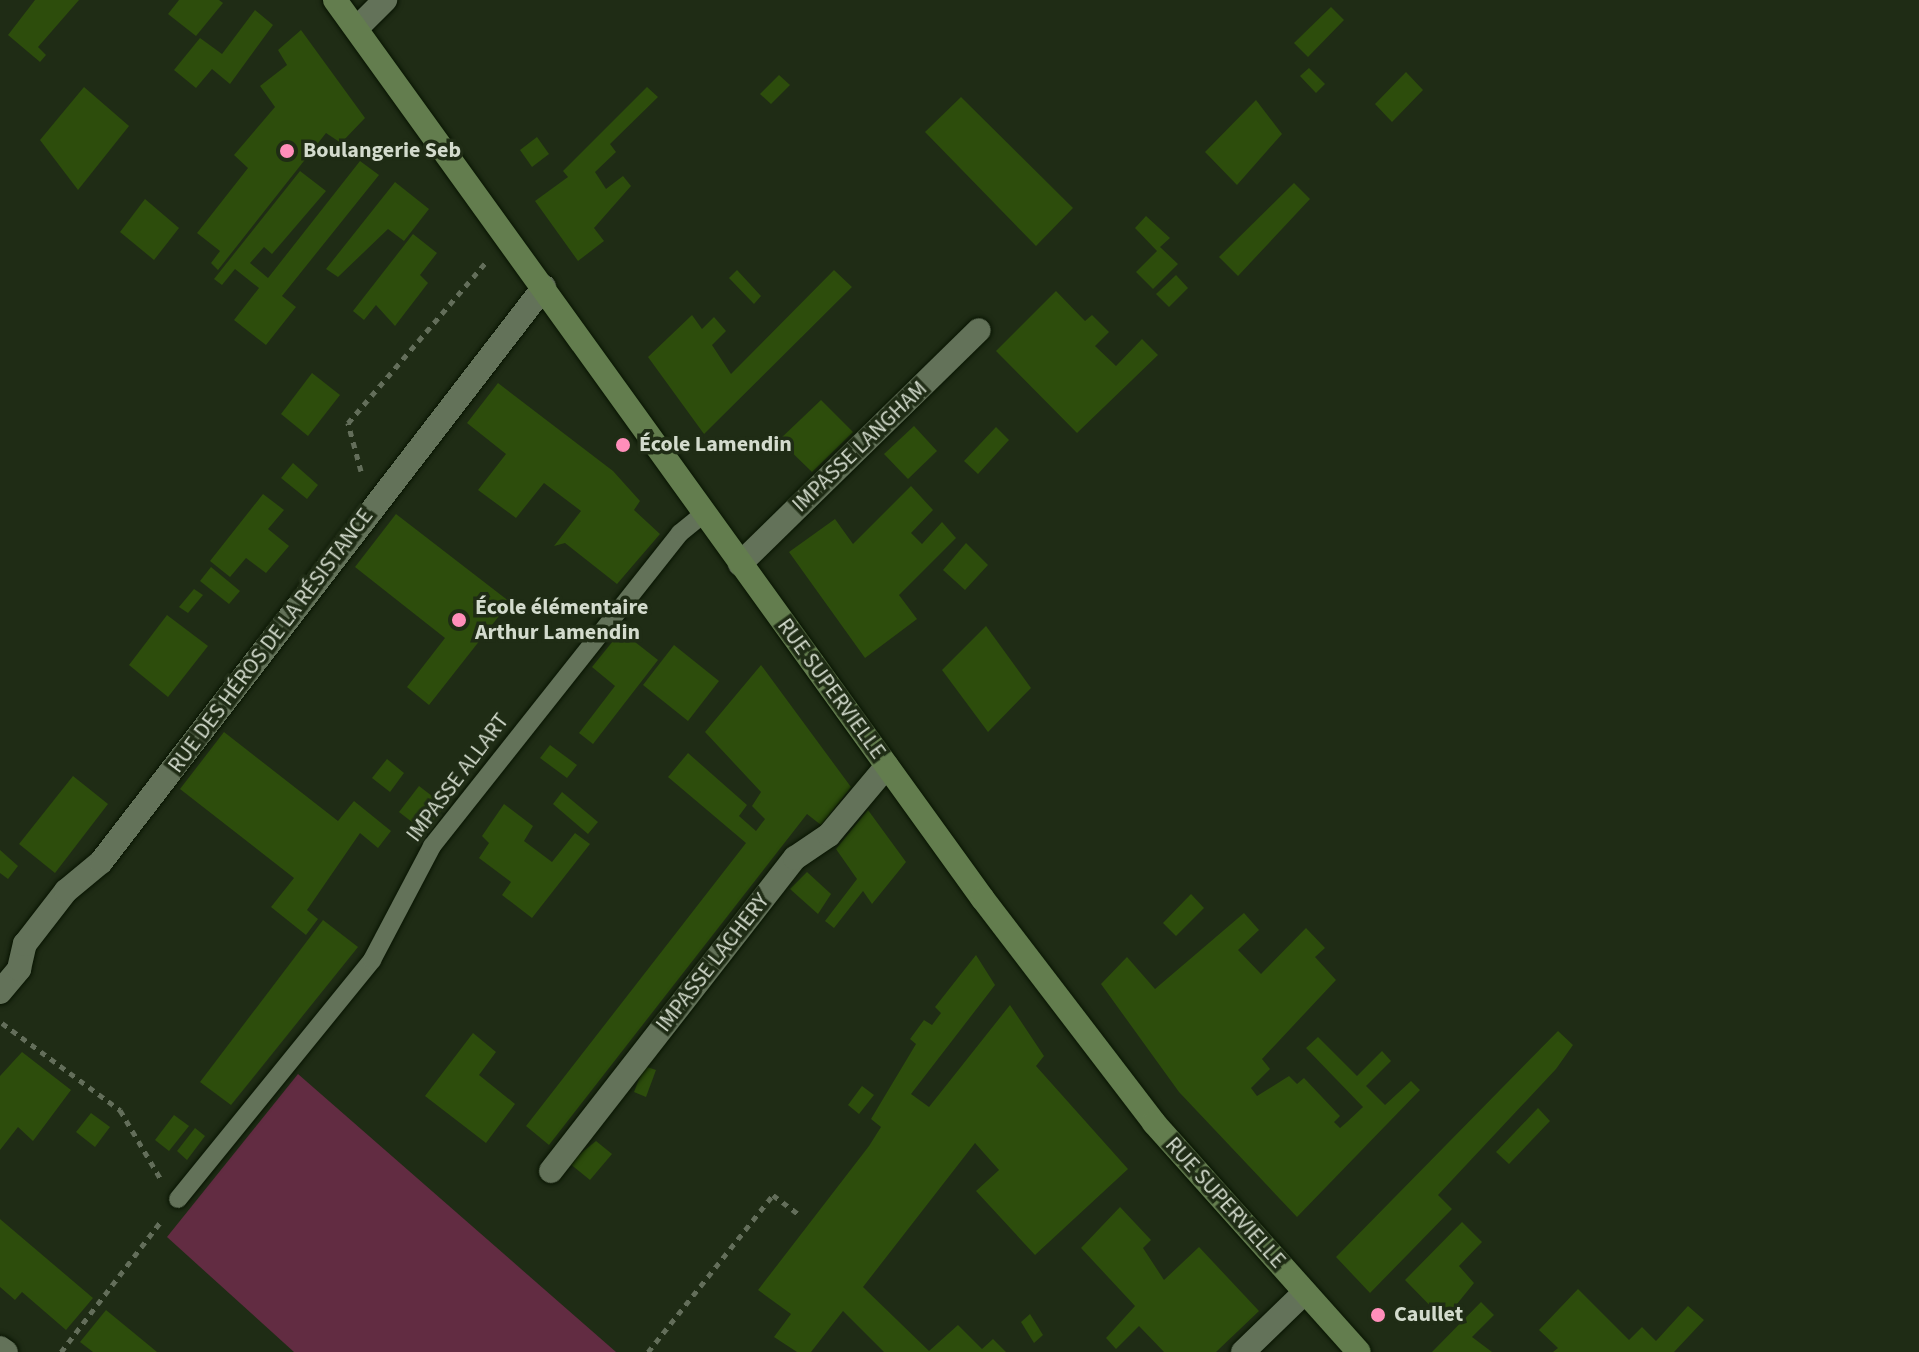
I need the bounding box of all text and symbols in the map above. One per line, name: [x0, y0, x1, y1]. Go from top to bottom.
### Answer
place label: Boulangerie Seb: [303, 138, 461, 164]
marker: Boulangerie Seb: [278, 142, 296, 160]
street label: IMPASSE LANGHAM: [787, 376, 933, 518]
place label: École Lamendin: [639, 432, 792, 458]
marker: École Lamendin: [614, 436, 632, 454]
street label: RUE DES HÉROS DE LA RÉSISTANCE: [163, 504, 379, 778]
place label: École élémentaire Arthur Lamendin: [475, 594, 648, 646]
marker: École élémentaire Arthur Lamendin: [450, 611, 468, 629]
street label: RUE SUPERVIELLE: [771, 614, 891, 764]
street label: IMPASSE ALLART: [401, 709, 515, 847]
street label: IMPASSE LACHERY: [651, 889, 775, 1037]
street label: RUE SUPERVIELLE: [1159, 1132, 1291, 1274]
place label: Caullet: [1394, 1302, 1463, 1328]
marker: Caullet: [1369, 1306, 1387, 1324]

